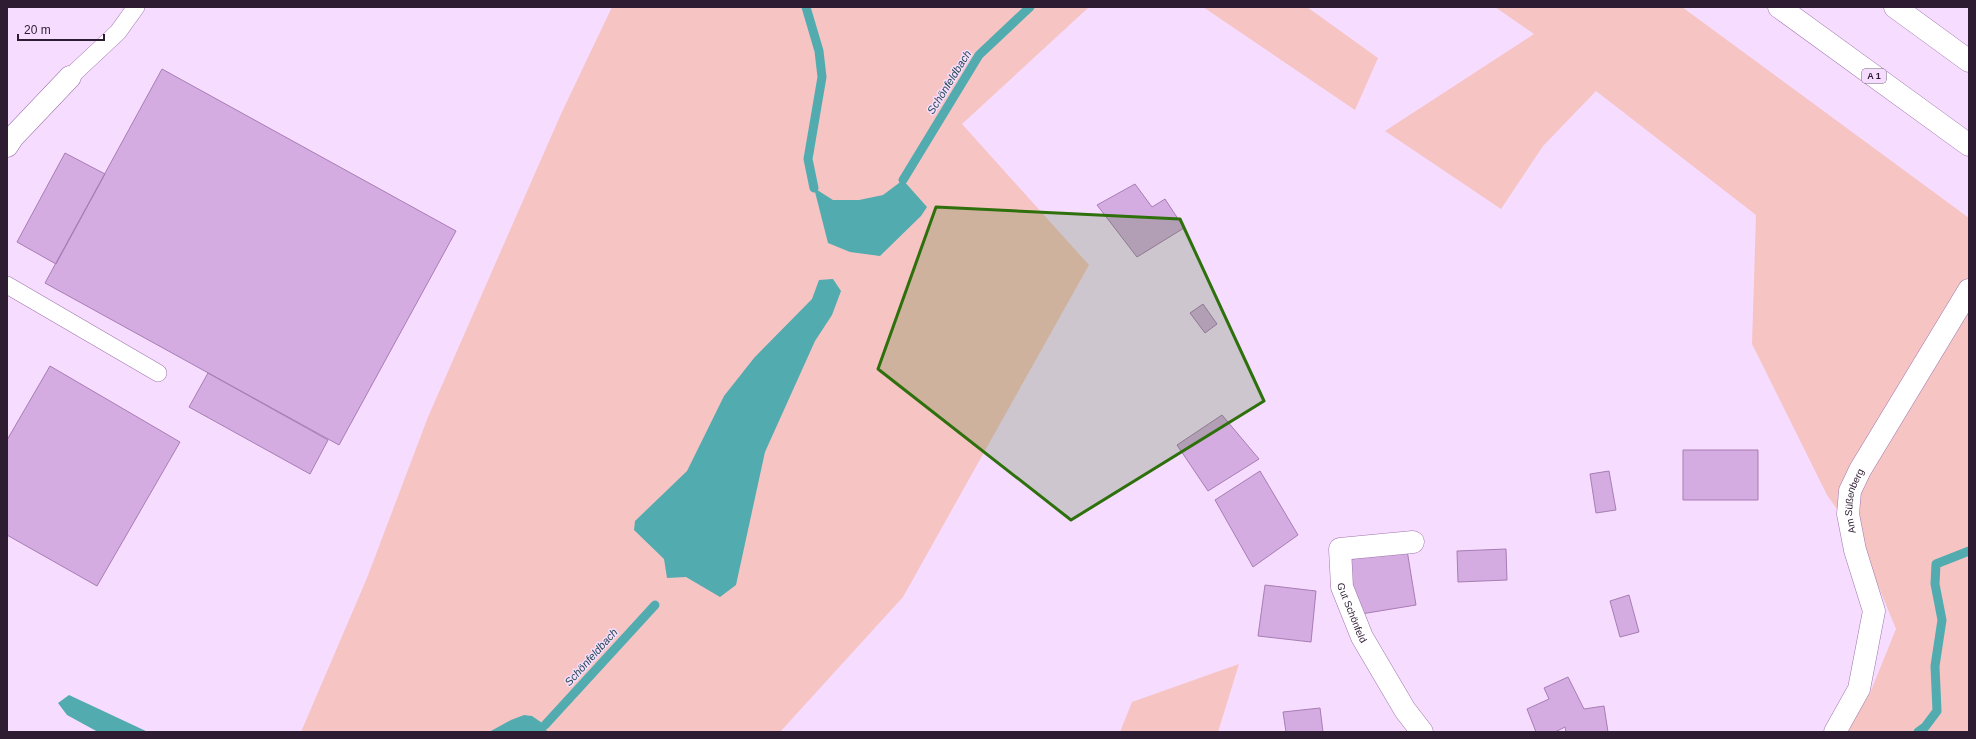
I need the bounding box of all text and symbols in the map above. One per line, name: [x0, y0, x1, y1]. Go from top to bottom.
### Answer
scale bar: [18, 16, 104, 42]
text: 20 m: [24, 23, 51, 37]
water label: Schönfeldbach: [925, 48, 973, 116]
road number: A 1: [1862, 69, 1886, 83]
street label: Am Süßenberg: [1843, 467, 1866, 534]
street label: Gut Schönfeld: [1336, 583, 1369, 645]
water label: Schönfeldbach: [562, 626, 620, 688]

